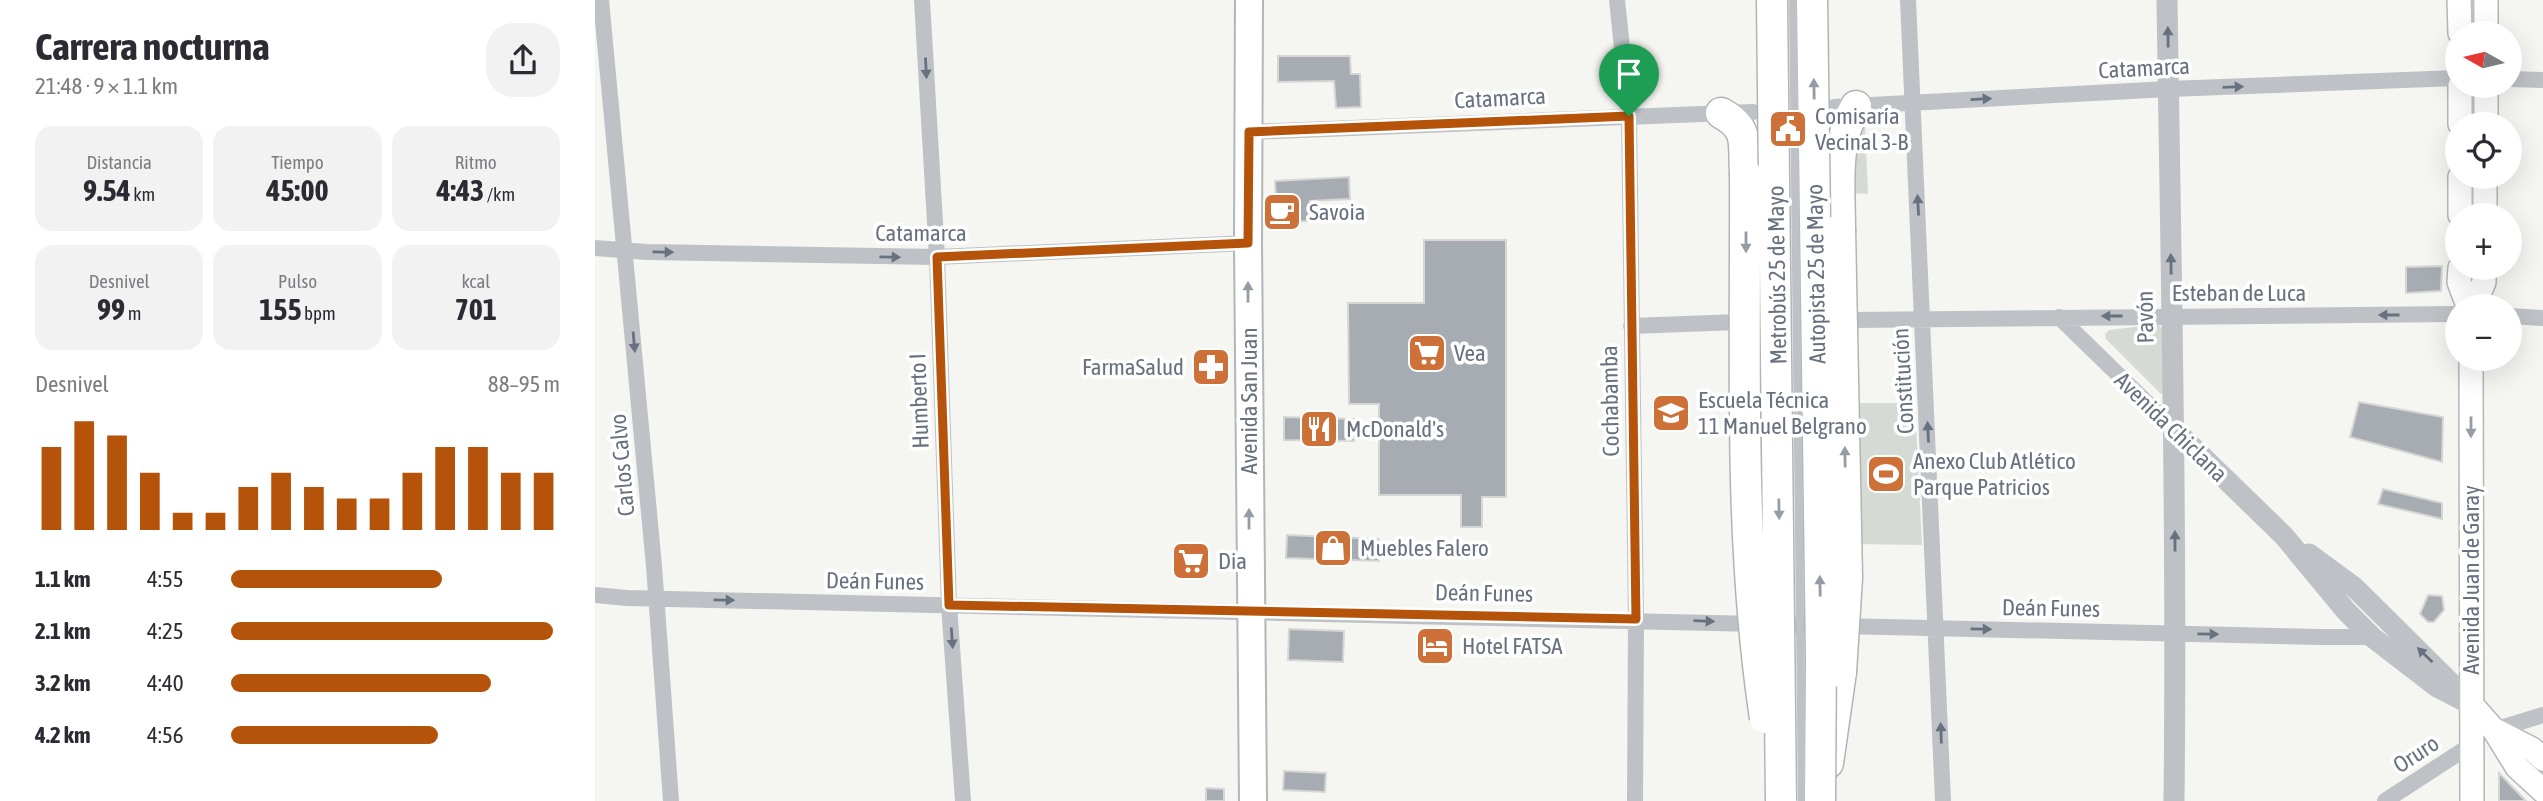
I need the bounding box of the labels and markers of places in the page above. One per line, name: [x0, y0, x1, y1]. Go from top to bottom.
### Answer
pin: [1599, 44, 1659, 116]
place label: Comisaría Vecinal 3-B: [1815, 103, 1908, 155]
public building icon: Comisaría Vecinal 3-B: [1767, 108, 1809, 150]
cafe icon: Savoia: [1261, 191, 1303, 233]
place label: Savoia: [1309, 199, 1365, 225]
supermarket icon: Vea: [1406, 332, 1448, 374]
place label: Vea: [1454, 340, 1486, 366]
pharmacy icon: FarmaSalud: [1190, 346, 1232, 388]
place label: FarmaSalud: [1082, 354, 1184, 380]
place label: Escuela Técnica 11 Manuel Belgrano: [1698, 387, 1867, 439]
school or university icon: Escuela Técnica 11 Manuel Belgrano: [1650, 392, 1692, 434]
restaurant icon: McDonald's: [1298, 408, 1340, 450]
place label: McDonald's: [1346, 416, 1444, 442]
place label: Anexo Club Atlético Parque Patricios: [1913, 448, 2076, 500]
sports icon: Anexo Club Atlético Parque Patricios: [1865, 453, 1907, 495]
shop icon: Muebles Falero: [1312, 527, 1354, 569]
place label: Muebles Falero: [1360, 535, 1489, 561]
supermarket icon: Dia: [1170, 540, 1212, 582]
place label: Dia: [1218, 548, 1247, 574]
hotel icon: Hotel FATSA: [1414, 625, 1456, 667]
place label: Hotel FATSA: [1462, 633, 1563, 659]

